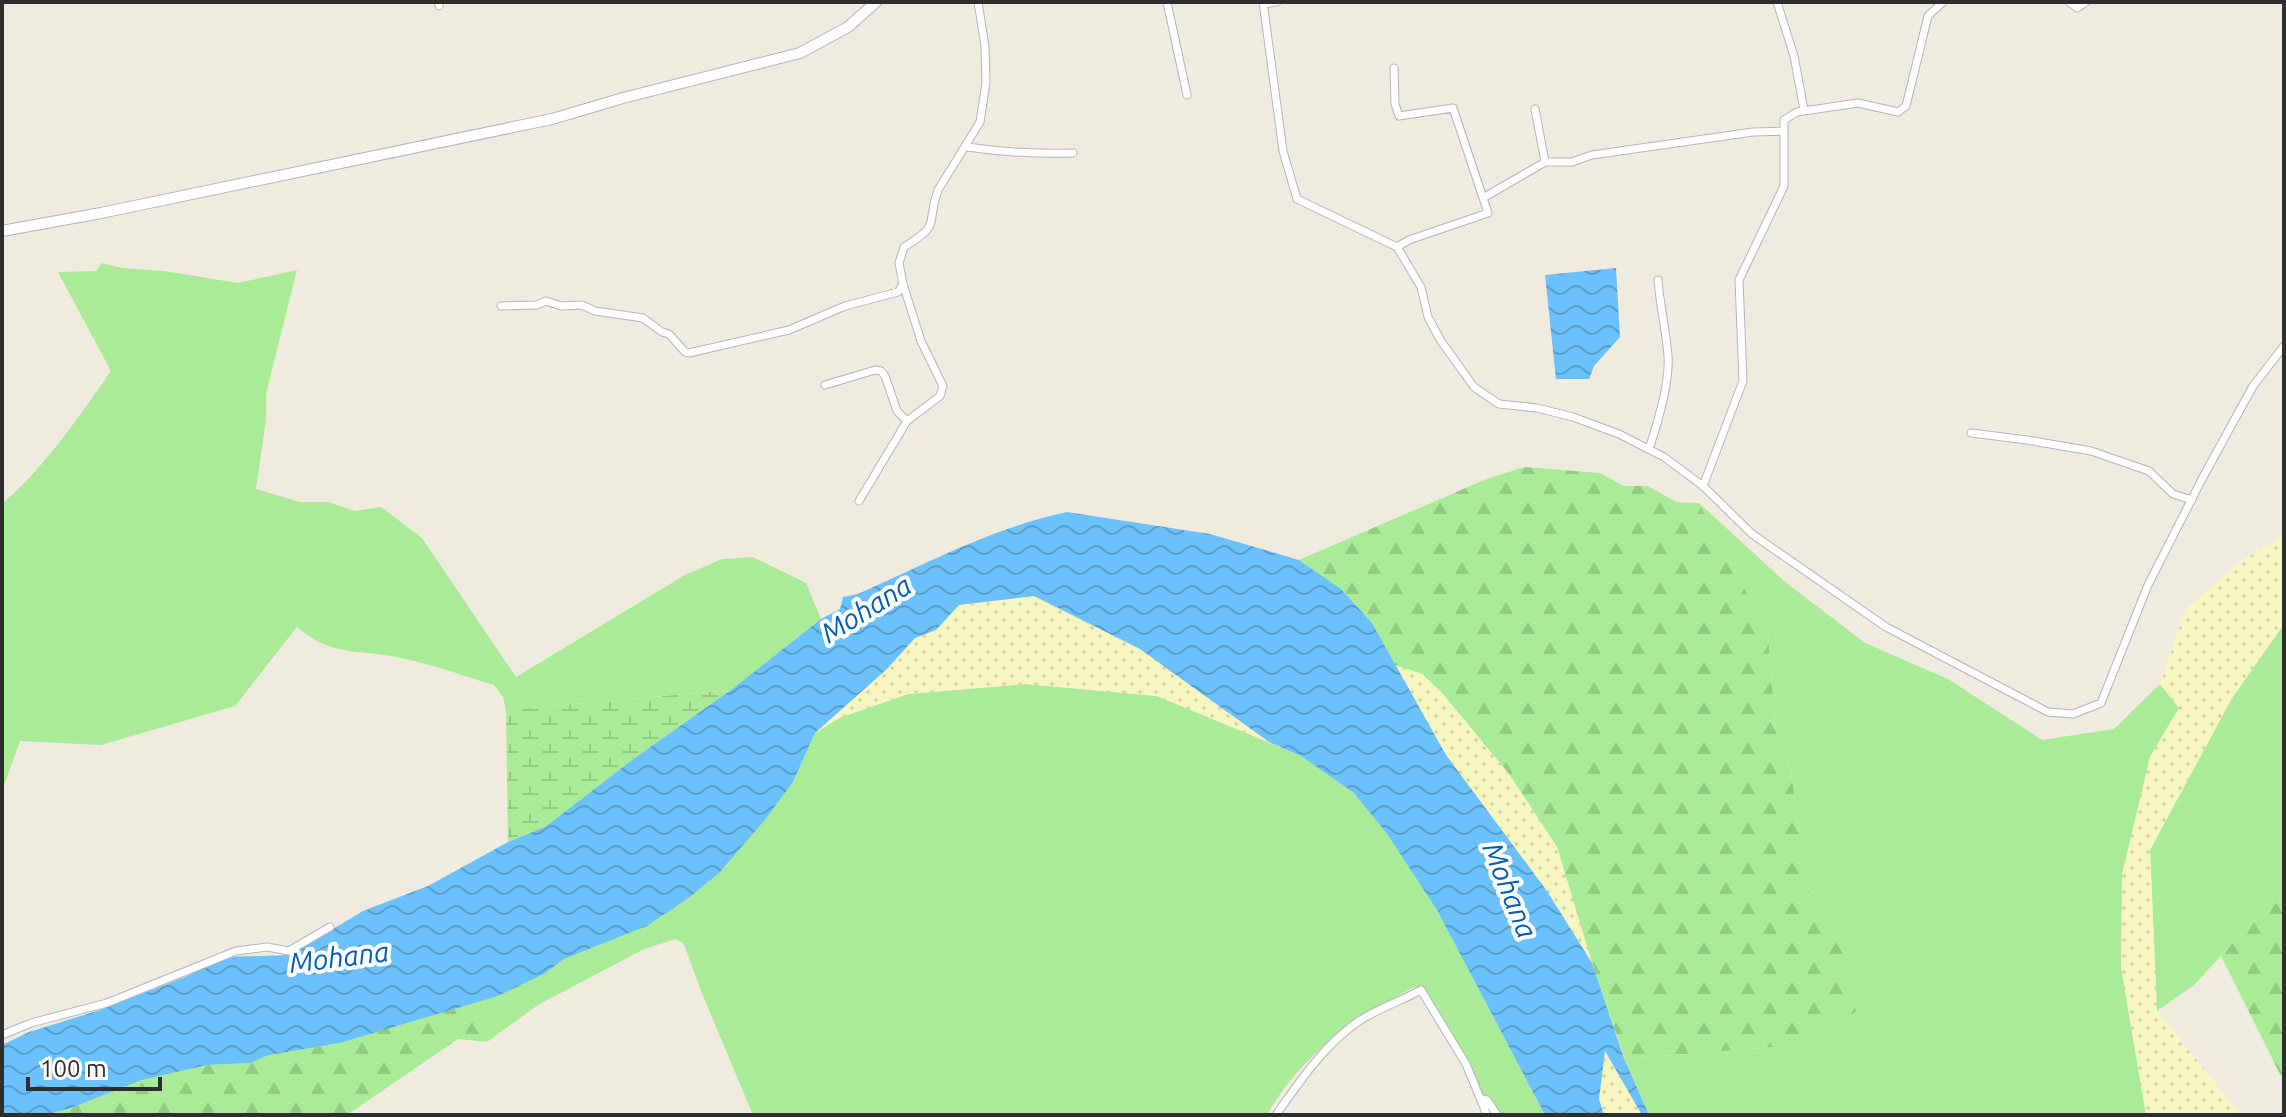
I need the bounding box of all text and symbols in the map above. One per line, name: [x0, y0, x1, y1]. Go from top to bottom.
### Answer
water label: Mohana: [815, 569, 916, 648]
water label: Mohana: [1477, 838, 1544, 942]
water label: Mohana: [287, 935, 391, 978]
scale bar: [28, 1041, 160, 1091]
text: 100 m: [40, 1055, 107, 1082]

